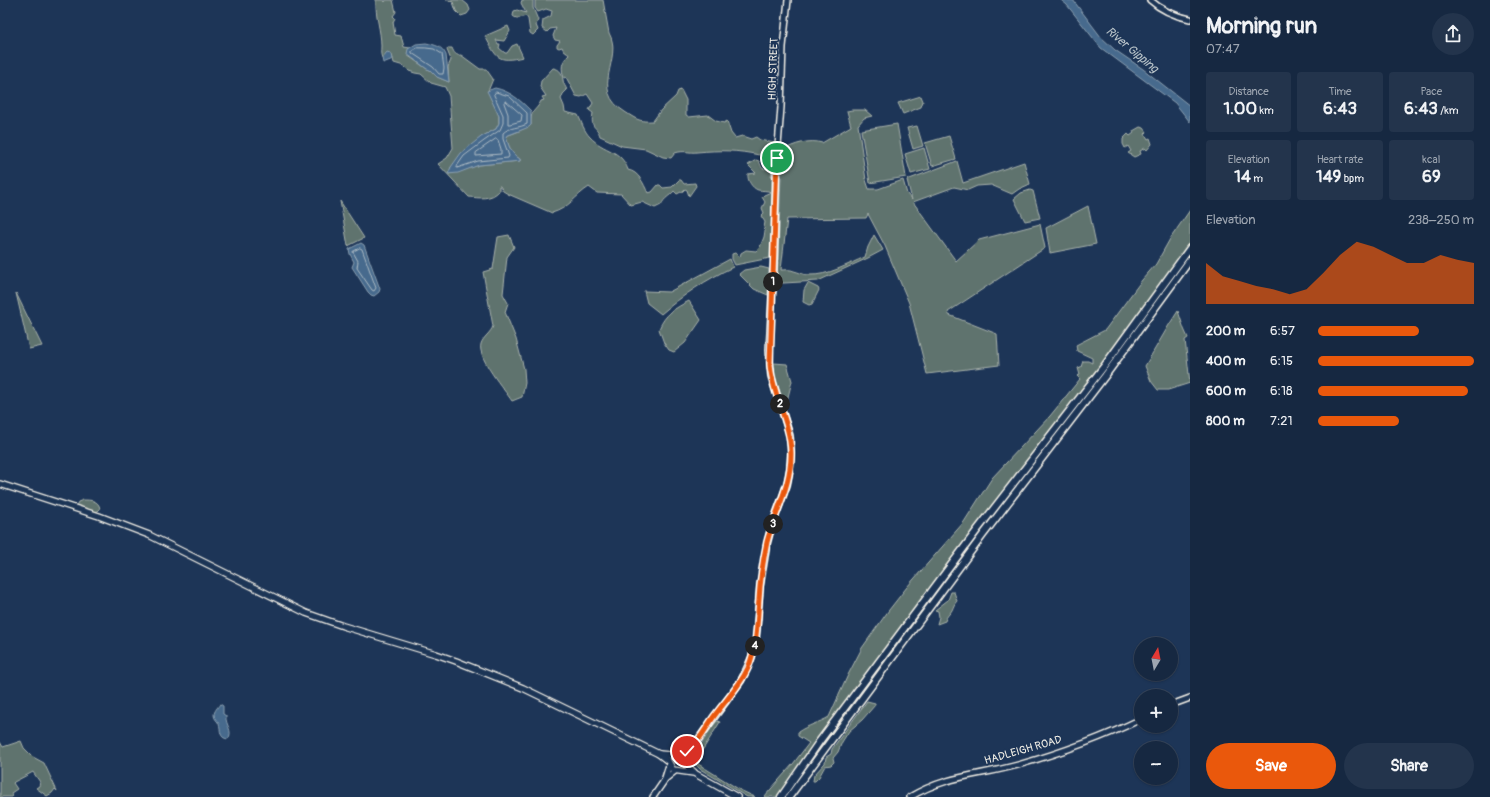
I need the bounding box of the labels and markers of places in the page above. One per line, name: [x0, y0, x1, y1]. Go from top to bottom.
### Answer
pin: [760, 141, 794, 175]
pin: 1: [763, 272, 783, 292]
pin: 2: [770, 394, 790, 414]
pin: 3: [763, 514, 783, 534]
pin: 4: [745, 636, 765, 656]
pin: [670, 734, 704, 768]

